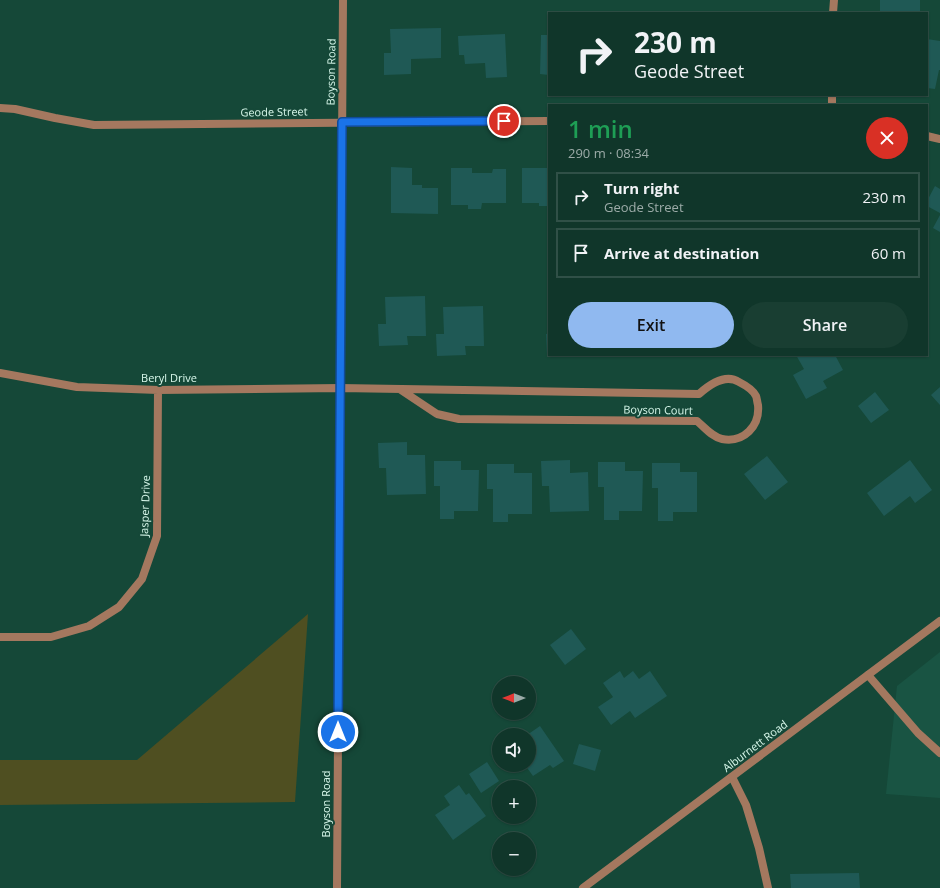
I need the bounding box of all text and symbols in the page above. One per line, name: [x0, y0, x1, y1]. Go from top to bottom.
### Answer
text: 230 m: [634, 23, 717, 61]
icon: right: [568, 28, 620, 80]
street label: Boyson Road: [322, 38, 339, 106]
text: Geode Street: [634, 59, 744, 83]
street label: Geode Street: [240, 103, 308, 120]
pin: [487, 104, 521, 138]
icon: arrive: [493, 110, 515, 132]
text: 1 min: [568, 112, 633, 145]
button: close: [866, 117, 908, 159]
text: 290 m · 08:34: [568, 144, 649, 162]
text: Turn right: [604, 178, 679, 198]
icon: right: [570, 186, 592, 208]
text: 230 m: [862, 187, 906, 207]
text: Geode Street: [604, 198, 684, 216]
icon: arrive: [570, 242, 592, 264]
text: Arrive at destination: [604, 243, 759, 263]
text: 60 m: [871, 243, 906, 263]
button: Exit: [568, 302, 734, 348]
button: Share: [742, 302, 908, 348]
street label: Beryl Drive: [141, 370, 197, 385]
street label: Boyson Court: [623, 401, 693, 418]
street label: Jasper Drive: [136, 475, 153, 538]
north arrow: [492, 676, 536, 720]
map controls: [492, 676, 536, 876]
position arrow: [317, 711, 359, 753]
street label: Alburnett Road: [719, 716, 790, 775]
button: sound: [492, 728, 536, 772]
street label: Boyson Road: [318, 771, 333, 837]
button: +: [492, 780, 536, 824]
button: −: [492, 832, 536, 876]

